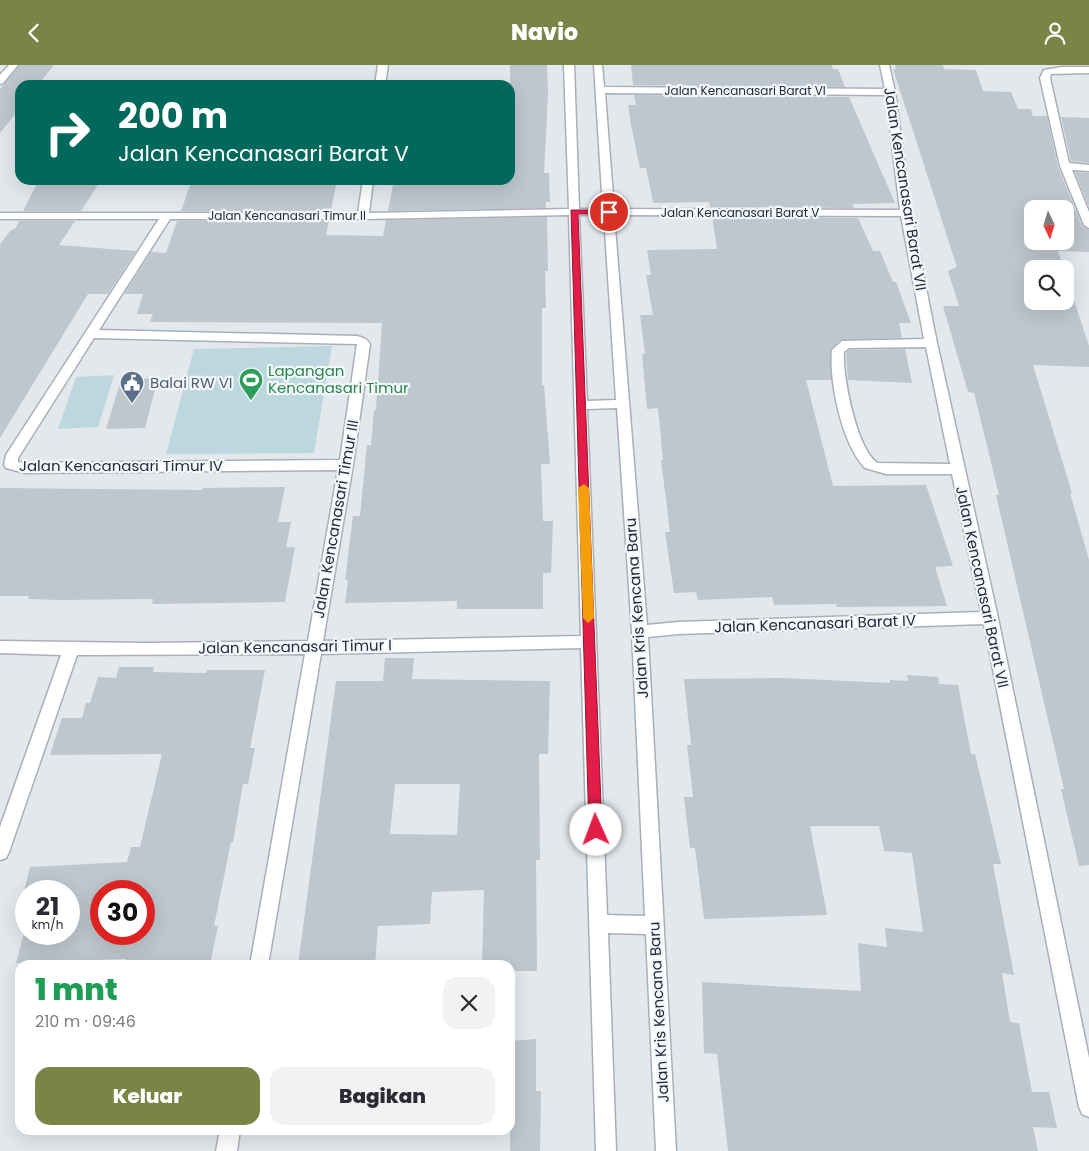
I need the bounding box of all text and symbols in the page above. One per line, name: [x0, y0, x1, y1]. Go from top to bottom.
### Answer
text: Navio: [511, 17, 578, 48]
icon: back: [20, 19, 48, 47]
icon: person: [1041, 19, 1069, 47]
street label: Jalan Kencanasari Barat VI: [664, 82, 826, 99]
street label: Jalan Kencanasari Barat VII: [879, 86, 932, 292]
text: 200 m: [118, 91, 228, 140]
icon: right: [35, 100, 100, 165]
text: Jalan Kencanasari Barat V: [118, 138, 409, 169]
pin: [588, 191, 630, 233]
icon: arrive: [595, 198, 623, 226]
north arrow: [1024, 200, 1074, 250]
map controls: [1024, 200, 1074, 310]
street label: Jalan Kencanasari Barat V: [661, 204, 819, 221]
street label: Jalan Kencanasari Timur II: [208, 207, 366, 224]
button: search: [1024, 260, 1074, 310]
place label: Lapangan Kencanasari Timur: [268, 360, 409, 398]
sports icon: Lapangan Kencanasari Timur: [238, 367, 264, 401]
public building icon: Balai RW VI: [119, 370, 145, 404]
place label: Balai RW VI: [150, 372, 232, 393]
street label: Jalan Kencanasari Timur III: [308, 418, 363, 620]
street label: Jalan Kencanasari Timur IV: [19, 455, 223, 476]
street label: Jalan Kencanasari Barat VII: [951, 484, 1014, 690]
street label: Jalan Kris Kencana Baru: [620, 517, 653, 699]
street label: Jalan Kencanasari Barat IV: [714, 609, 916, 638]
street label: Jalan Kencanasari Timur I: [198, 634, 392, 659]
position arrow: [569, 803, 621, 855]
speed limit sign: 30: [90, 880, 155, 945]
text: 21: [36, 889, 59, 924]
text: km/h: [32, 916, 63, 933]
street label: Jalan Kris Kencana Baru: [643, 921, 674, 1103]
text: 1 mnt: [35, 968, 118, 1011]
button: close: [443, 977, 495, 1029]
text: 210 m · 09:46: [35, 1010, 136, 1033]
button: Keluar: [35, 1067, 260, 1125]
button: Bagikan: [270, 1067, 495, 1125]

